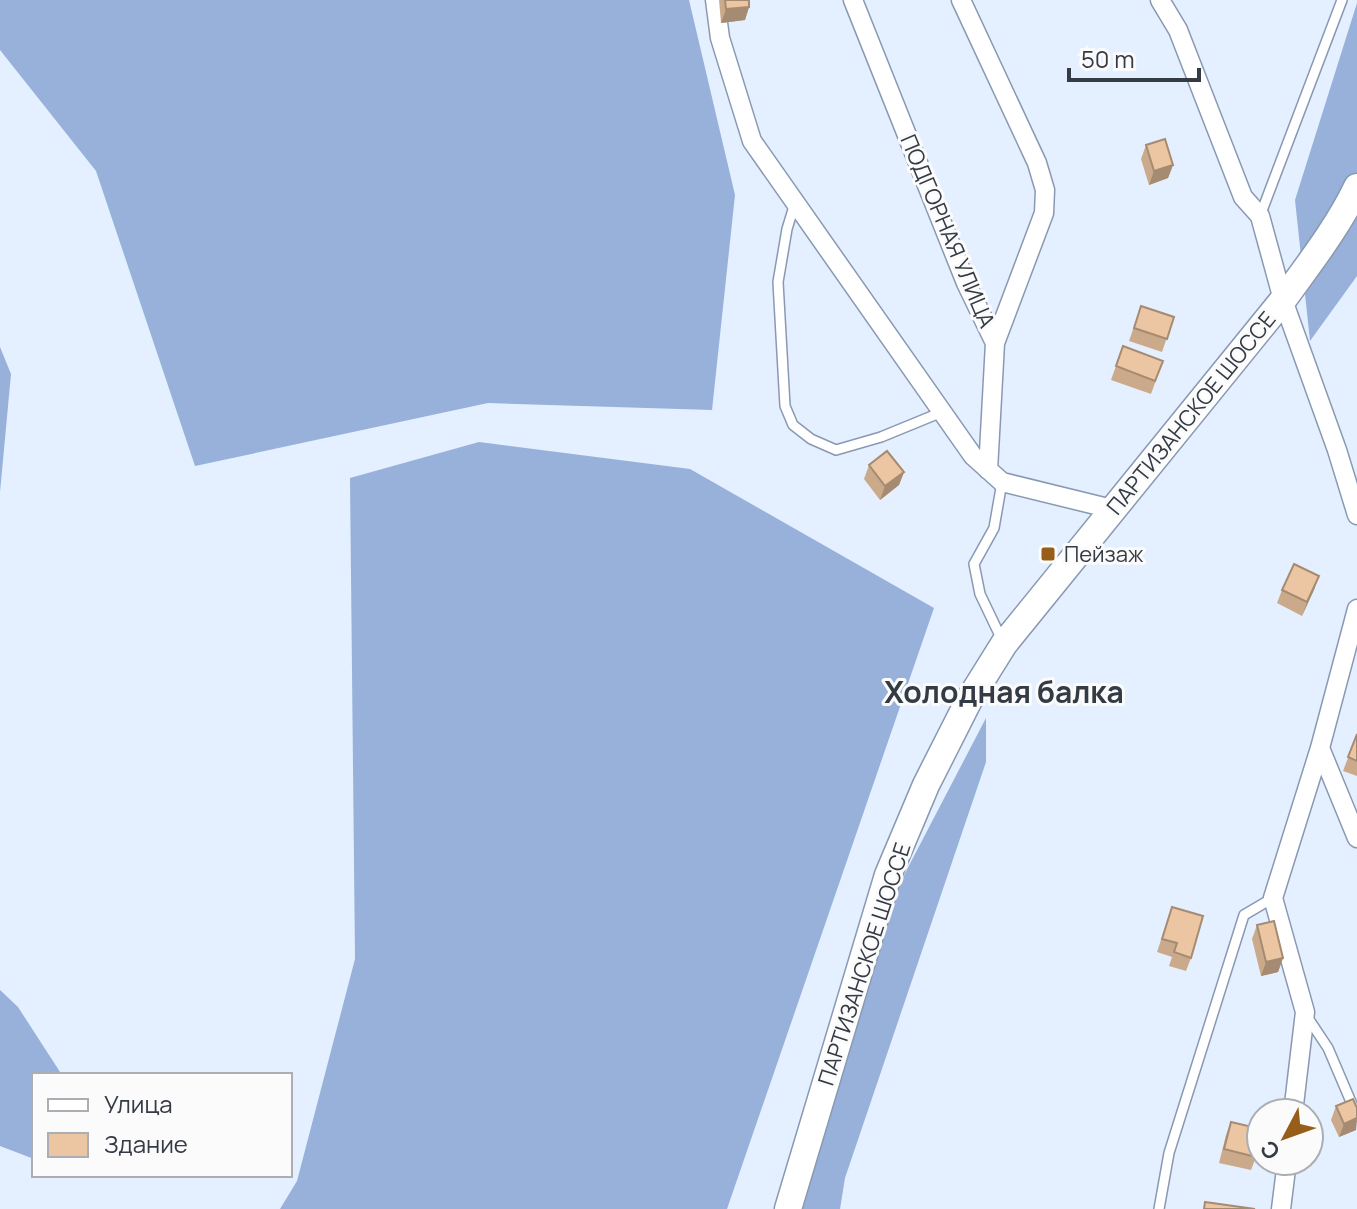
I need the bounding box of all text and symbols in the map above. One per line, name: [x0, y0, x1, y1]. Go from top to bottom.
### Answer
scale bar: [1069, 32, 1199, 82]
text: 50 m: [1081, 42, 1135, 75]
street label: ПОДГОРНАЯ УЛИЦА: [894, 130, 1002, 332]
street label: ПАРТИЗАНСКОЕ ШОССЕ: [1100, 305, 1282, 521]
place label: Пейзаж: [1064, 539, 1144, 569]
marker: Пейзаж: [1039, 545, 1057, 563]
district label: Холодная балка: [884, 671, 1124, 712]
street label: ПАРТИЗАНСКОЕ ШОССЕ: [811, 839, 917, 1089]
legend: [32, 1073, 292, 1177]
text: Улица: [104, 1087, 173, 1120]
north arrow: [1245, 1097, 1325, 1177]
text: Здание: [104, 1127, 188, 1160]
text: С: [1253, 1134, 1287, 1166]

